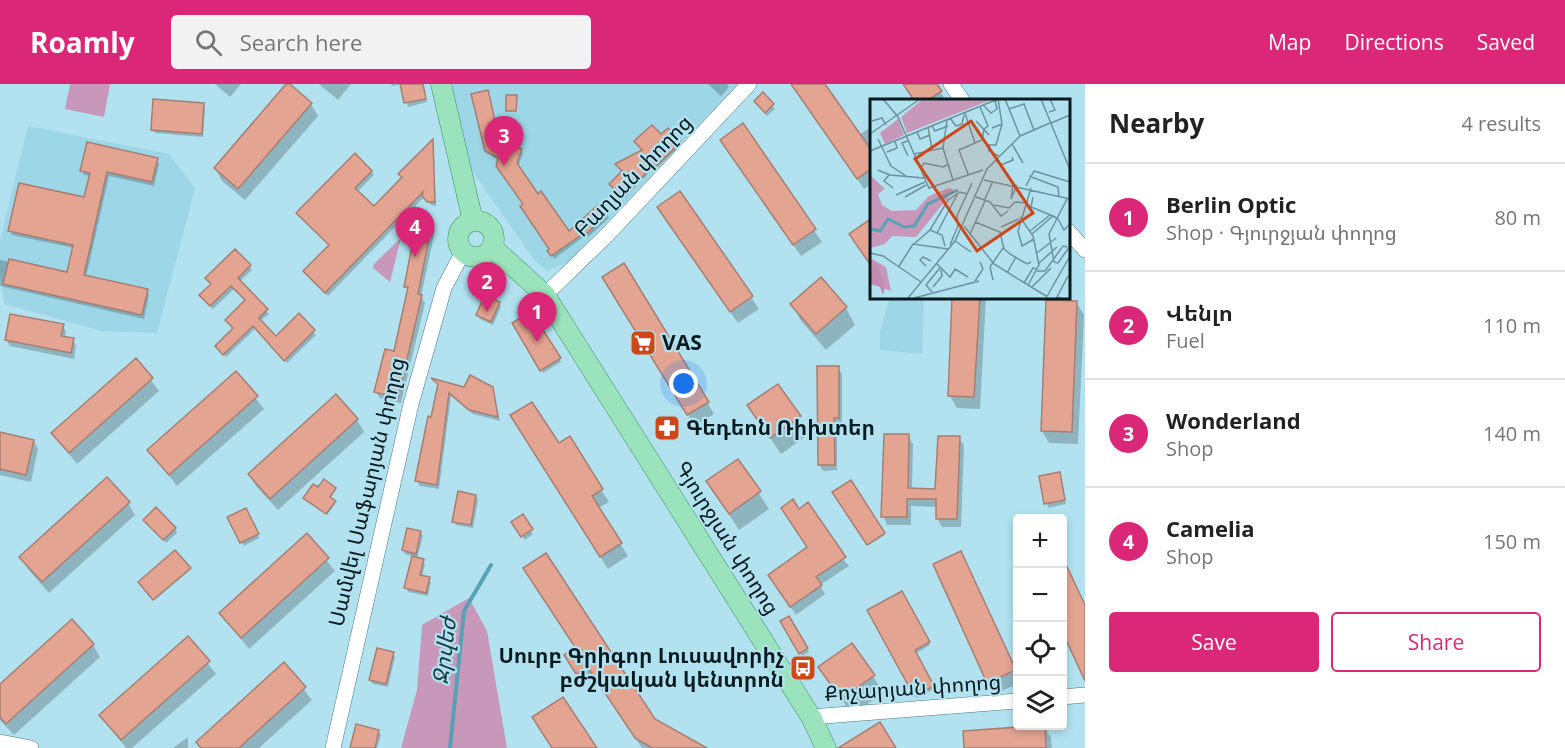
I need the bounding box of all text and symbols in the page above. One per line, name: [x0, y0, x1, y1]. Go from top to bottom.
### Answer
search box: [171, 15, 591, 69]
text: Roamly: [30, 23, 135, 61]
icon: search: [192, 26, 225, 59]
text: Search here: [240, 27, 362, 57]
text: Map: [1268, 28, 1311, 56]
text: Directions: [1344, 28, 1444, 56]
text: Saved: [1477, 28, 1535, 56]
inset map: [870, 99, 1070, 298]
text: Nearby: [1109, 105, 1204, 141]
street label: Բաղյան փողոց: [567, 108, 698, 242]
text: 4 results: [1461, 110, 1541, 137]
pin: 3: [484, 116, 524, 166]
text: Berlin Optic: [1166, 189, 1296, 219]
text: 1: [1123, 204, 1134, 231]
text: 80 m: [1494, 204, 1541, 231]
pin: 4: [396, 208, 434, 257]
text: Shop · Գյուրջյան փողոց: [1166, 219, 1397, 246]
pin: 2: [468, 262, 506, 312]
pin: 1: [518, 292, 556, 342]
text: Վենլո: [1166, 297, 1233, 327]
text: 2: [1123, 312, 1134, 339]
text: 110 m: [1483, 312, 1541, 339]
text: Fuel: [1166, 327, 1205, 354]
supermarket icon: VAS: [628, 328, 658, 358]
place label: VAS: [662, 328, 702, 356]
street label: Սամվել Սաֆարյան փողոց: [321, 354, 411, 629]
your location: [669, 369, 698, 398]
text: Wonderland: [1166, 405, 1301, 435]
pharmacy icon: Գեդեոն Ռիխտեր: [652, 413, 682, 443]
place label: Գեդեոն Ռիխտեր: [686, 413, 875, 441]
text: 3: [1123, 420, 1134, 447]
text: 140 m: [1483, 420, 1541, 447]
text: Shop: [1166, 435, 1214, 462]
street label: Գյուրջյան փողոց: [669, 455, 786, 620]
text: Camelia: [1166, 513, 1255, 543]
map controls: [1013, 514, 1067, 730]
button: +: [1013, 514, 1067, 568]
text: 4: [1123, 528, 1134, 555]
text: 150 m: [1483, 528, 1541, 555]
text: Shop: [1166, 543, 1214, 570]
button: −: [1013, 568, 1067, 622]
button: Save: [1109, 612, 1319, 672]
button: Share: [1331, 612, 1541, 672]
water label: Ջրվեժ: [424, 613, 462, 686]
button: locate: [1013, 622, 1067, 676]
place label: Սուրբ Գրիգոր Լուսավորիչ բժշկական կենտրոն: [498, 641, 784, 693]
bus stop icon: Սուրբ Գրիգոր Լուսավորիչ բժշկական կենտրոն: [788, 653, 818, 683]
street label: Քոչարյան փողոց: [824, 667, 1002, 707]
button: layers: [1013, 676, 1067, 730]

